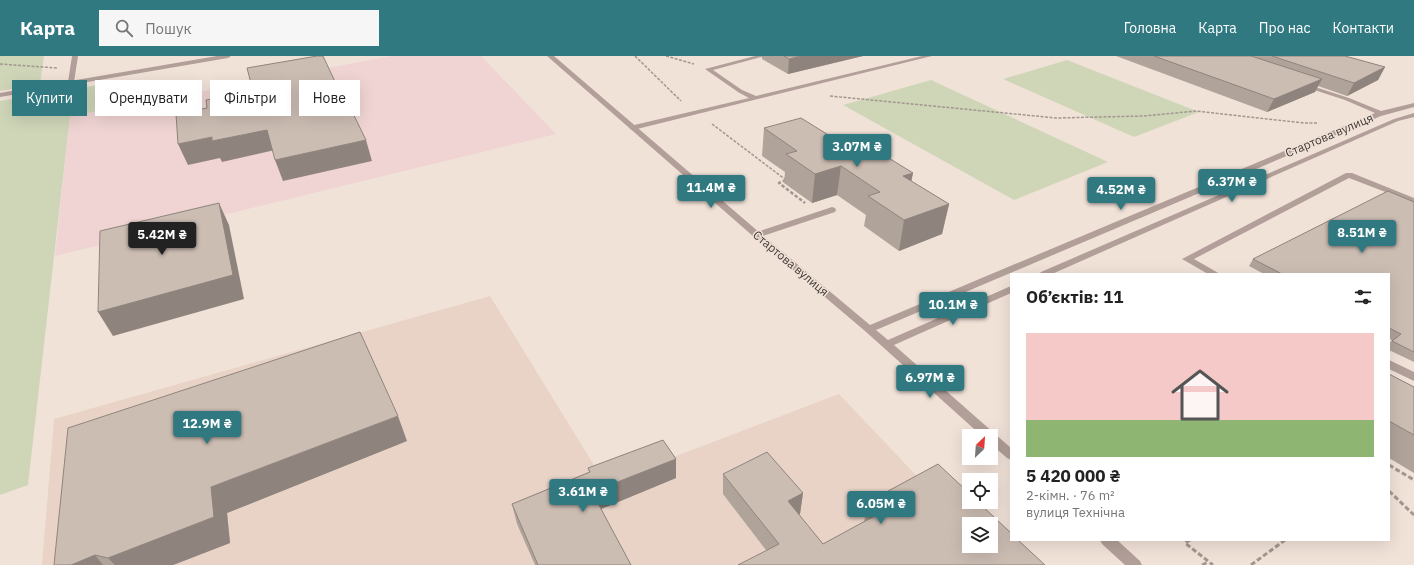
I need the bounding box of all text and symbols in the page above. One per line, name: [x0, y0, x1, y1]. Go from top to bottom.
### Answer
search box: [99, 10, 379, 46]
text: Карта: [20, 16, 75, 40]
icon: search: [113, 17, 135, 39]
text: Пошук: [145, 19, 192, 38]
text: Головна: [1124, 19, 1176, 37]
text: Карта: [1198, 19, 1237, 37]
text: Про нас: [1259, 19, 1311, 37]
text: Контакти: [1333, 19, 1394, 37]
chip: Купити: [12, 80, 87, 116]
chip: Орендувати: [95, 80, 202, 116]
chip: Фільтри: [210, 80, 291, 116]
chip: Нове: [299, 80, 360, 116]
street label: Стартова вулиця: [1283, 110, 1375, 160]
pin: 3.07M ₴: [820, 134, 894, 168]
text: 3.07M ₴: [832, 138, 882, 155]
pin: 6.37M ₴: [1195, 169, 1269, 203]
text: 6.37M ₴: [1207, 173, 1257, 190]
pin: 11.4M ₴: [674, 175, 748, 209]
pin: 4.52M ₴: [1084, 177, 1158, 211]
text: 11.4M ₴: [686, 179, 736, 196]
text: 4.52M ₴: [1096, 181, 1146, 198]
pin: 8.51M ₴: [1325, 220, 1399, 254]
pin: 5.42M ₴: [125, 222, 199, 256]
text: 8.51M ₴: [1337, 224, 1387, 241]
text: 5.42M ₴: [137, 226, 187, 243]
street label: Стартова вулиця: [750, 227, 832, 299]
text: Об’єктів: 11: [1026, 286, 1123, 308]
icon: filters: [1352, 286, 1374, 308]
pin: 10.1M ₴: [916, 292, 990, 326]
text: 10.1M ₴: [928, 296, 978, 313]
icon: home: [1164, 359, 1236, 431]
pin: 6.97M ₴: [893, 365, 967, 399]
text: 6.97M ₴: [905, 369, 955, 386]
pin: 12.9M ₴: [170, 411, 244, 445]
text: 12.9M ₴: [182, 415, 232, 432]
north arrow: [962, 429, 998, 465]
map controls: [962, 429, 998, 553]
text: 5 420 000 ₴: [1026, 465, 1120, 487]
button: locate: [962, 473, 998, 509]
pin: 3.61M ₴: [546, 479, 620, 513]
text: 3.61M ₴: [558, 483, 608, 500]
text: 2-кімн. · 76 m²: [1026, 487, 1115, 504]
pin: 6.05M ₴: [844, 491, 918, 525]
text: 6.05M ₴: [856, 495, 906, 512]
text: вулиця Технічна: [1026, 504, 1125, 521]
button: layers: [962, 517, 998, 553]

